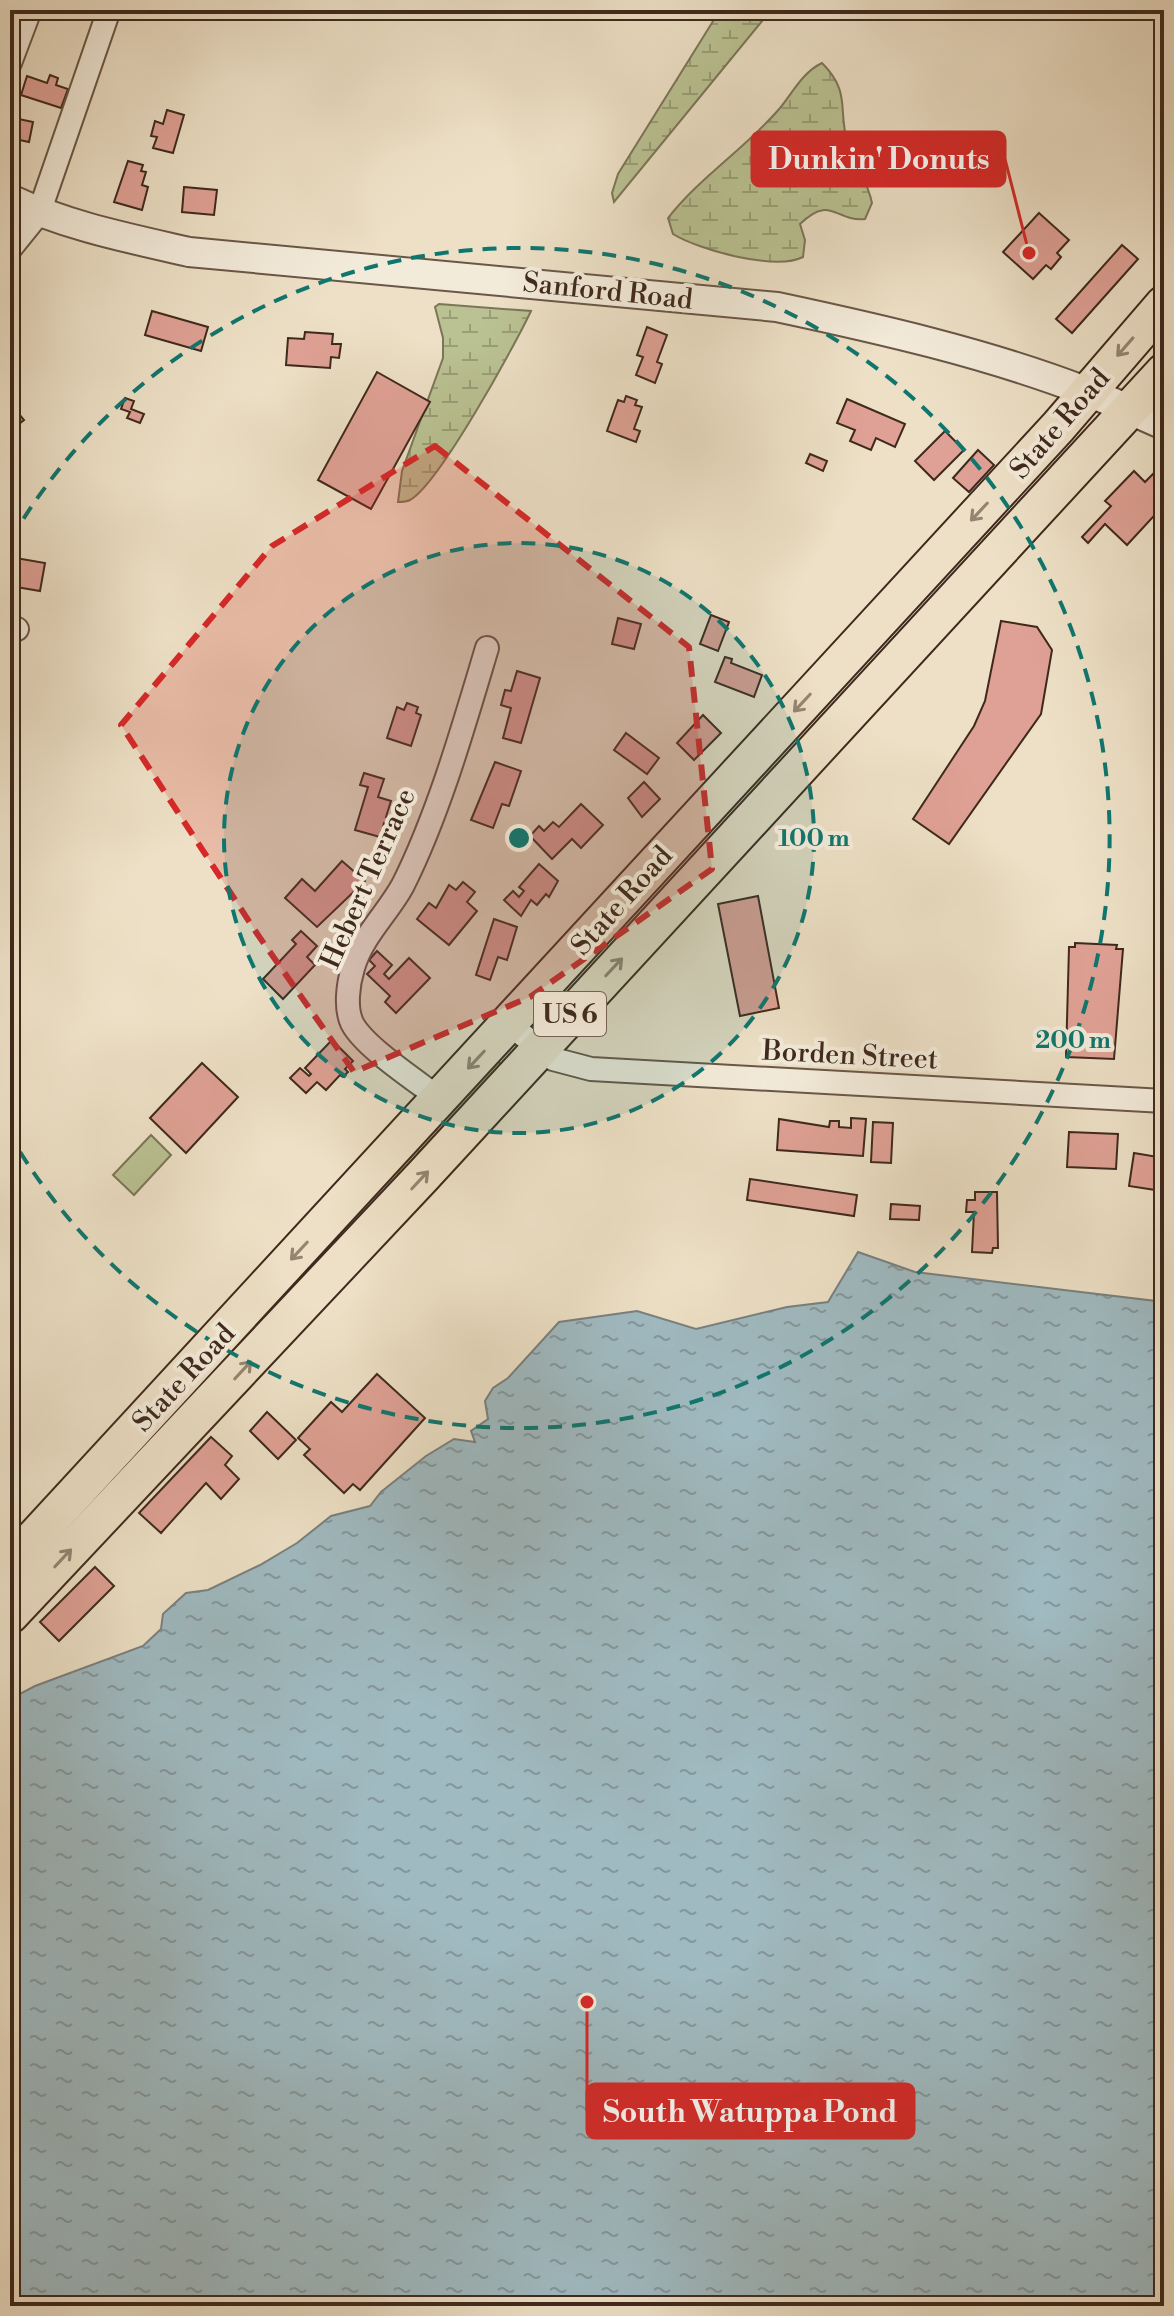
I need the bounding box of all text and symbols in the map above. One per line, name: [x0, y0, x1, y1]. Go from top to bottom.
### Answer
callout: Dunkin' Donuts: [752, 132, 1005, 186]
text: Dunkin' Donuts: [768, 141, 990, 179]
street label: Sanford Road: [521, 265, 695, 318]
one-way arrow: [1116, 337, 1134, 357]
street label: State Road: [1003, 361, 1118, 486]
one-way arrow: [970, 502, 989, 522]
one-way arrow: [793, 693, 812, 713]
street label: Hebert Terrace: [313, 783, 424, 974]
centre of rings: [505, 824, 533, 852]
text: 100 m: [778, 824, 850, 854]
street label: State Road: [564, 839, 680, 963]
one-way arrow: [604, 957, 622, 977]
road number: US 6: [534, 992, 606, 1036]
text: 200 m: [1035, 1026, 1111, 1056]
street label: Borden Street: [760, 1033, 939, 1078]
one-way arrow: [466, 1050, 485, 1070]
one-way arrow: [410, 1170, 428, 1190]
one-way arrow: [291, 1240, 309, 1260]
street label: State Road: [125, 1317, 243, 1439]
one-way arrow: [233, 1360, 252, 1380]
one-way arrow: [54, 1548, 73, 1568]
callout: South Watuppa Pond: [587, 2084, 914, 2138]
text: South Watuppa Pond: [603, 2094, 897, 2132]

